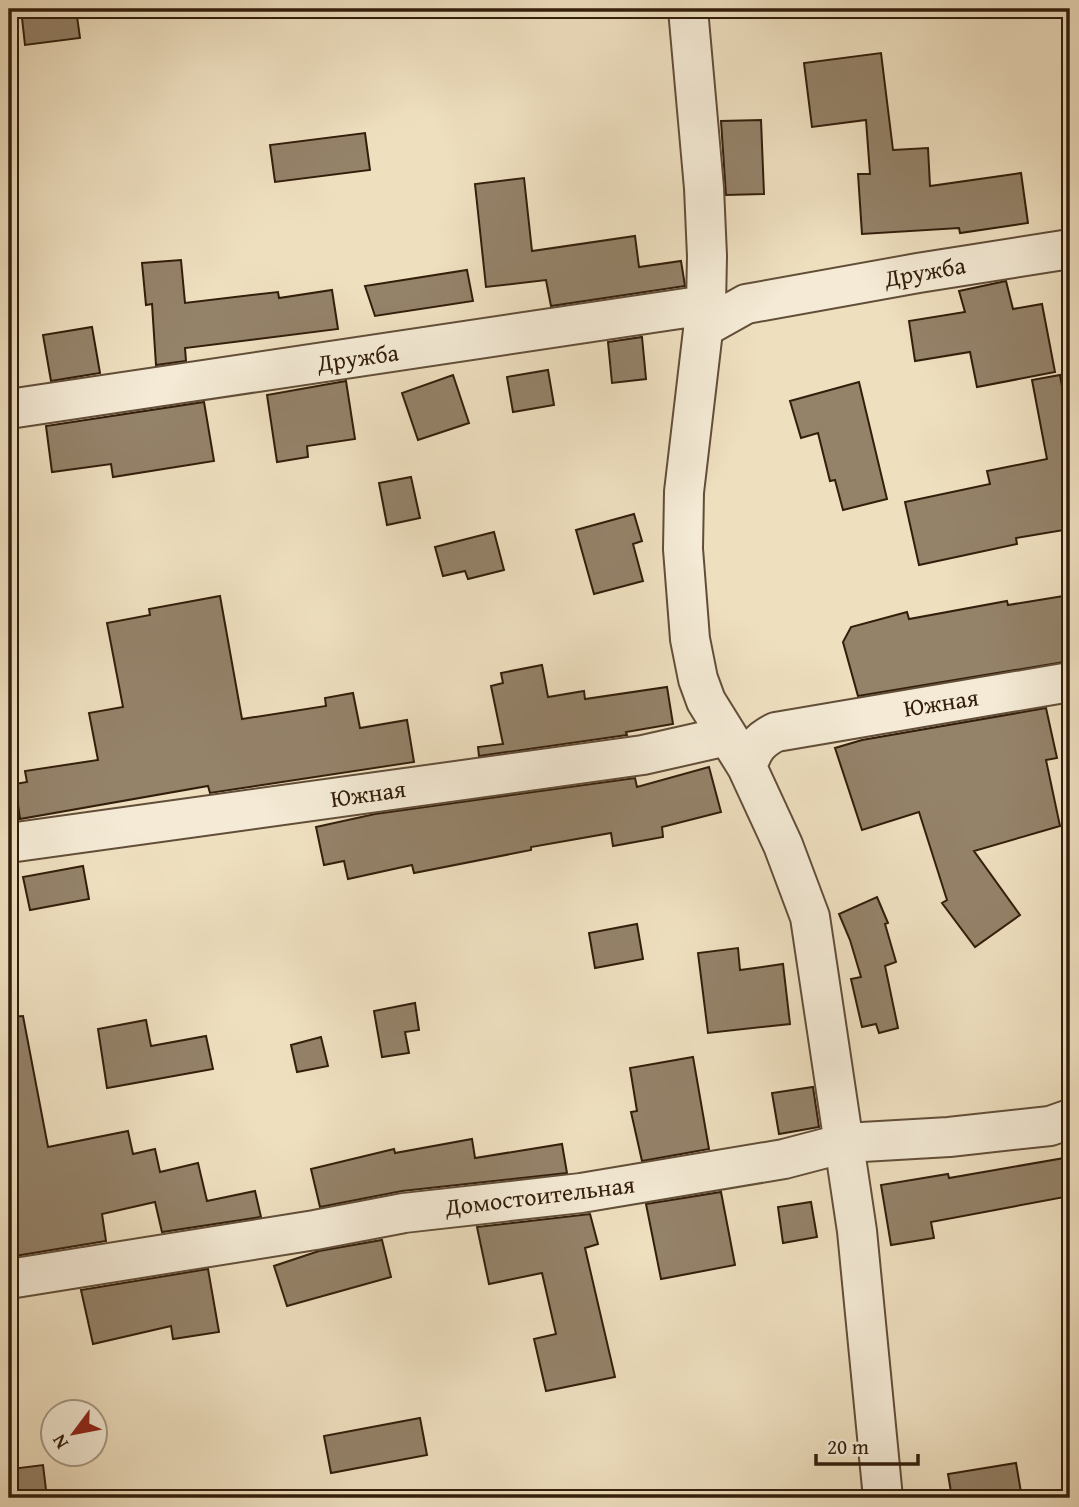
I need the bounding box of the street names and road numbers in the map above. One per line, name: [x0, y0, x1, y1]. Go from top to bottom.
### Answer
street label: Дружба: [881, 247, 969, 296]
street label: Дружба: [314, 334, 401, 381]
street label: Южная: [901, 679, 981, 726]
street label: Южная: [328, 771, 408, 816]
street label: Домостоительная: [442, 1167, 637, 1225]

